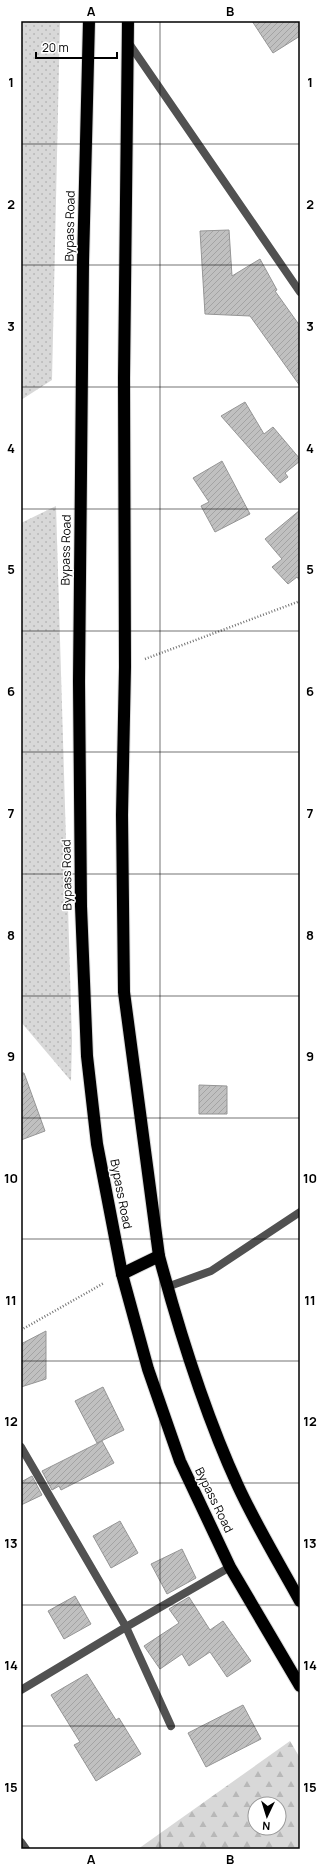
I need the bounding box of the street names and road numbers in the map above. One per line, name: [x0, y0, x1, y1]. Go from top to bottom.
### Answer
street label: Bypass Road: [60, 190, 79, 262]
street label: Bypass Road: [56, 514, 75, 586]
street label: Bypass Road: [57, 839, 76, 911]
street label: Bypass Road: [106, 1157, 137, 1230]
street label: Bypass Road: [191, 1464, 238, 1535]

